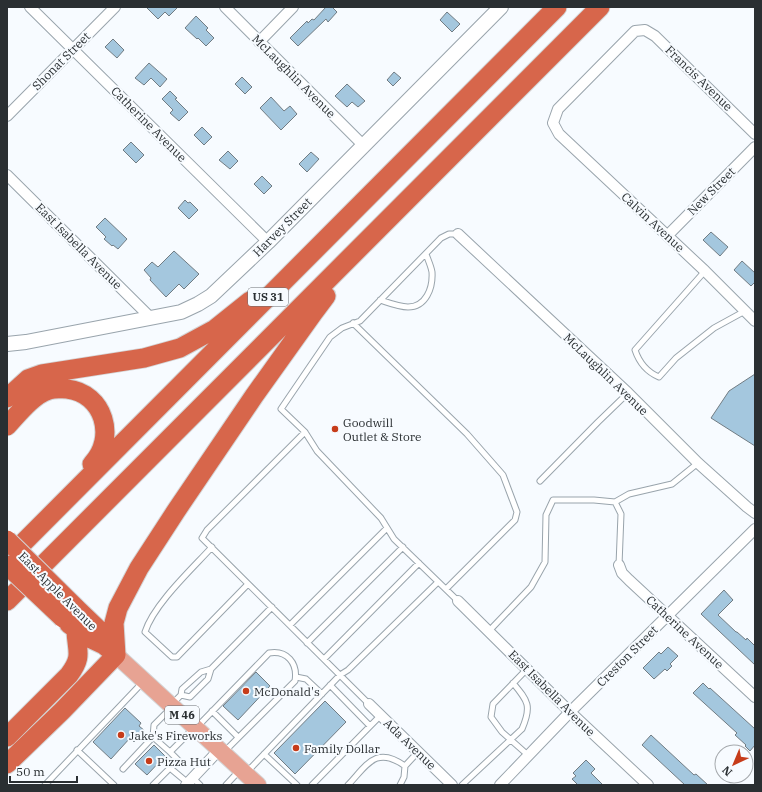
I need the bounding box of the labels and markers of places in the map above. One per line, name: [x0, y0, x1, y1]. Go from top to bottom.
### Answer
place label: Goodwill Outlet & Store: [343, 415, 421, 444]
marker: Goodwill Outlet & Store: [330, 424, 340, 434]
place label: McDonald's: [254, 684, 320, 699]
marker: McDonald's: [241, 686, 251, 696]
place label: Jake's Fireworks: [129, 728, 223, 743]
marker: Jake's Fireworks: [116, 730, 126, 740]
place label: Family Dollar: [304, 741, 381, 756]
marker: Family Dollar: [291, 743, 301, 753]
place label: Pizza Hut: [157, 754, 211, 769]
marker: Pizza Hut: [144, 756, 154, 766]

